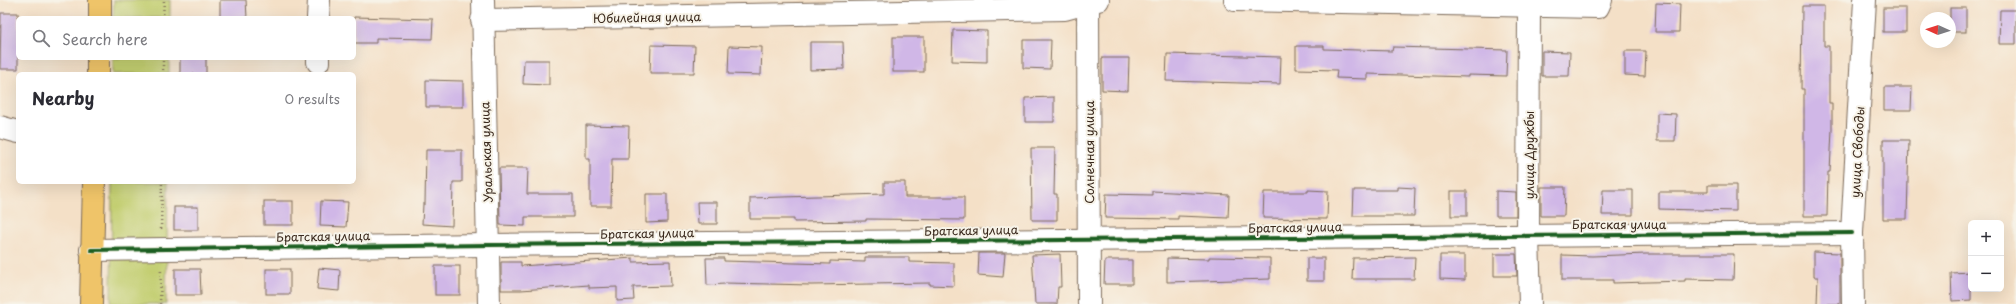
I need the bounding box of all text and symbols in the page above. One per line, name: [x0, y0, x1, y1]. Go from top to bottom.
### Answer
street label: Юбилейная улица: [593, 7, 701, 27]
north arrow: [1920, 12, 1956, 48]
search box: [16, 16, 356, 60]
icon: search: [30, 27, 52, 49]
text: Search here: [62, 27, 148, 50]
text: Nearby: [32, 85, 94, 111]
text: 0 results: [285, 89, 340, 108]
street label: Солнечная улица: [1080, 100, 1098, 204]
street label: Уральская улица: [475, 101, 497, 203]
street label: улица Свободы: [1846, 106, 1868, 198]
street label: улица Дружбы: [1520, 111, 1538, 199]
street label: Братская улица: [1572, 215, 1667, 233]
street label: Братская улица: [1248, 217, 1343, 237]
street label: Братская улица: [924, 220, 1019, 240]
map controls: [1968, 220, 2004, 292]
button: +: [1968, 220, 2004, 256]
street label: Братская улица: [600, 223, 695, 243]
street label: Братская улица: [276, 226, 371, 246]
button: −: [1968, 256, 2004, 292]

